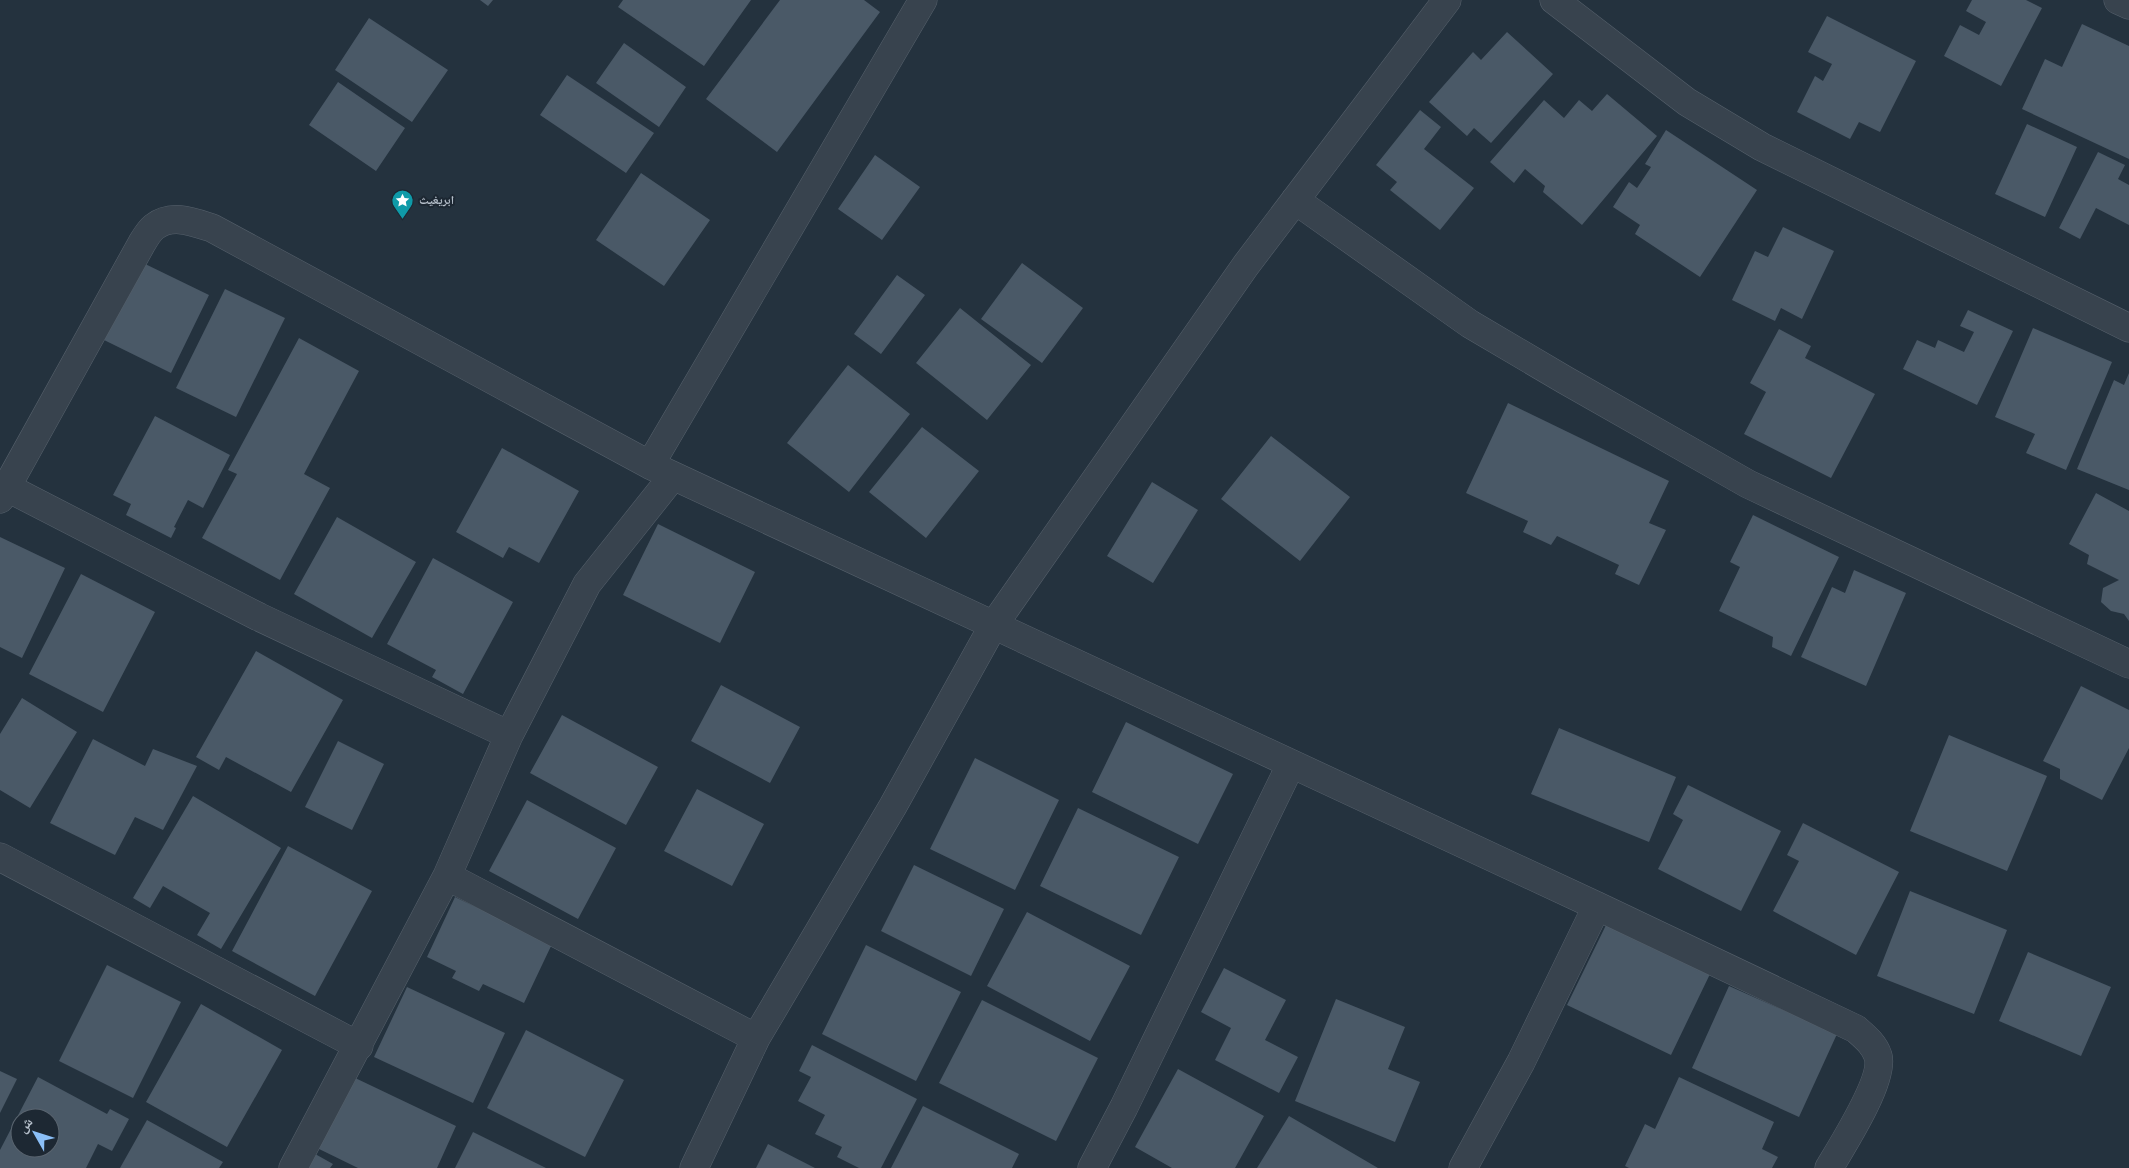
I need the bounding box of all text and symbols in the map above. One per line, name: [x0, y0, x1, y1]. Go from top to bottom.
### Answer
place icon: ابريغيث: [391, 188, 415, 219]
place label: ابريغيث: [419, 192, 454, 207]
north arrow: [10, 1108, 60, 1158]
text: ش: [13, 1113, 37, 1136]

